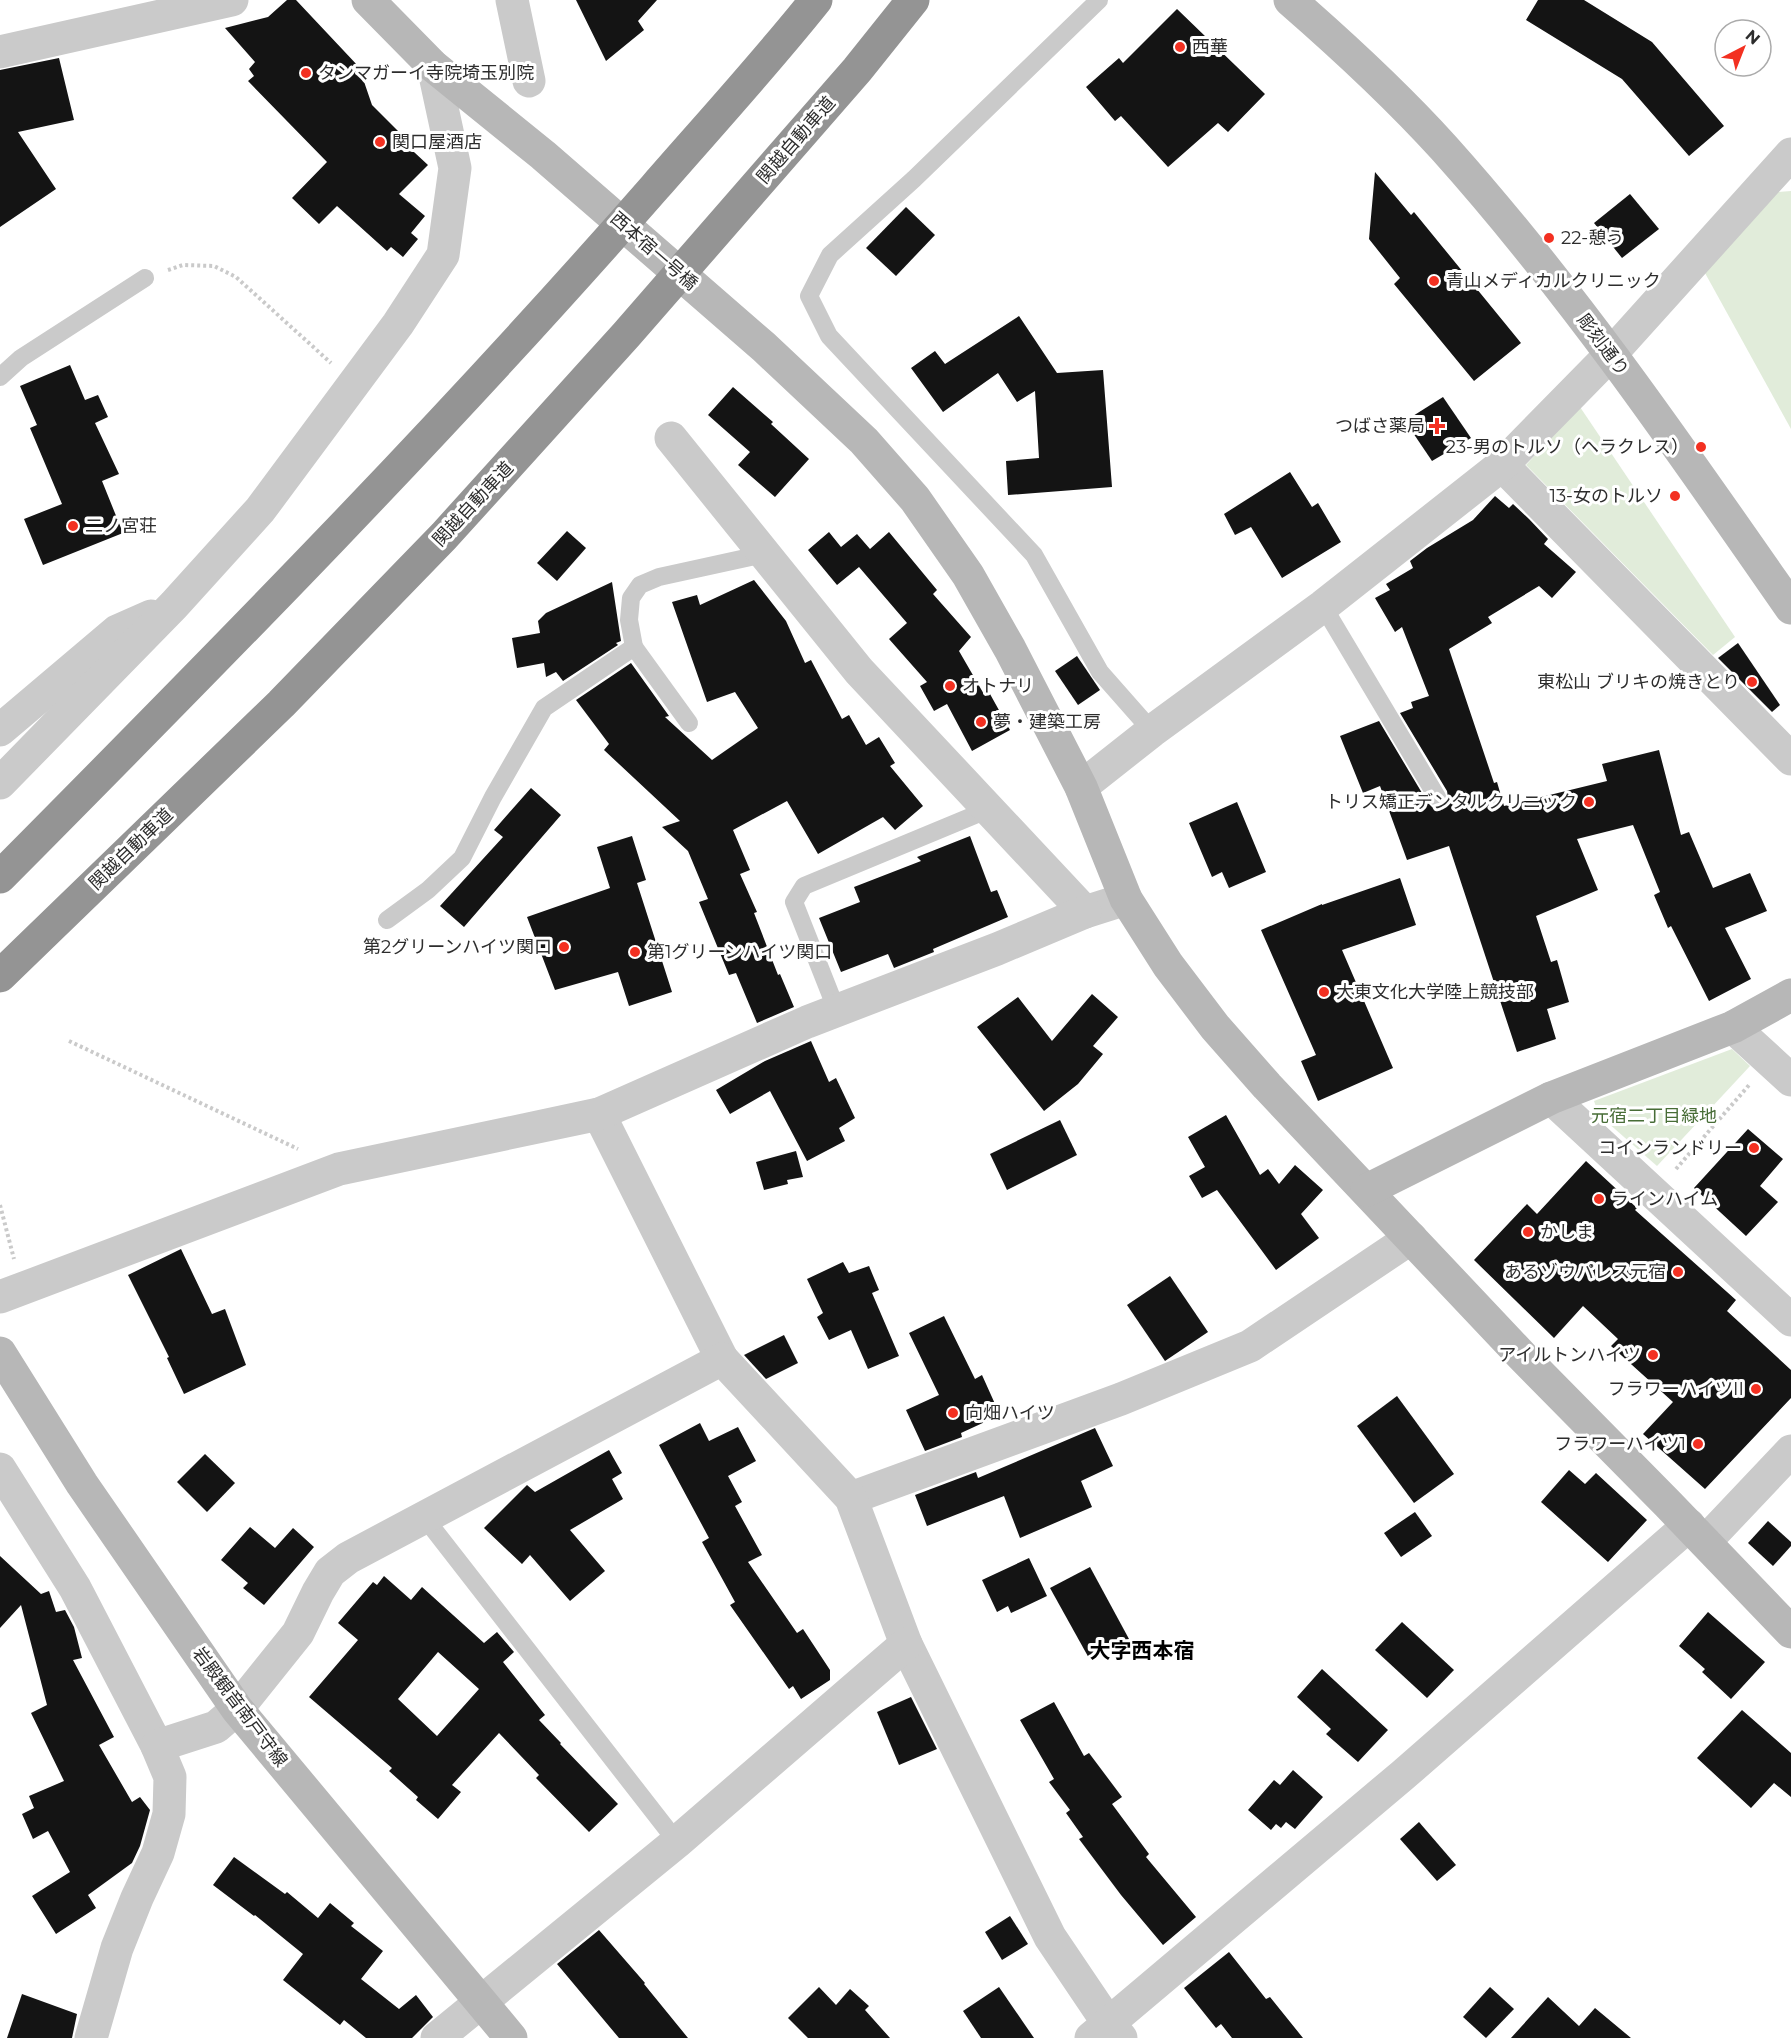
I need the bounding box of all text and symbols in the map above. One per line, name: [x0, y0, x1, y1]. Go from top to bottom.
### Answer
north arrow: [1713, 18, 1773, 78]
text: N: [1742, 26, 1764, 49]
place label: 西華: [1192, 36, 1228, 58]
marker: 西華: [1173, 40, 1187, 54]
place label: タンマガーイ寺院埼玉別院: [318, 62, 534, 84]
marker: タンマガーイ寺院埼玉別院: [299, 66, 313, 80]
street label: 関越自動車道: [752, 92, 840, 188]
place label: 関口屋酒店: [392, 131, 482, 153]
marker: 関口屋酒店: [373, 135, 387, 149]
street label: 西本宿一号橋: [606, 207, 702, 295]
place label: 22-憩う: [1561, 227, 1624, 249]
marker: 22-憩う: [1542, 231, 1556, 245]
place label: 青山メディカルクリニック: [1446, 270, 1661, 292]
marker: 青山メディカルクリニック: [1427, 274, 1441, 288]
street label: 彫刻通り: [1573, 310, 1633, 380]
place label: つばさ薬局: [1335, 415, 1425, 437]
marker: つばさ薬局: [1430, 419, 1444, 433]
place label: 23-男のトルソ（ヘラクレス）: [1446, 436, 1689, 458]
marker: 23-男のトルソ（ヘラクレス）: [1694, 440, 1708, 454]
street label: 関越自動車道: [428, 457, 518, 551]
place label: 13-女のトルソ: [1549, 485, 1663, 507]
marker: 13-女のトルソ: [1668, 489, 1682, 503]
place label: 二ノ宮荘: [85, 515, 157, 537]
marker: 二ノ宮荘: [66, 519, 80, 533]
place label: 東松山 ブリキの焼きとり: [1537, 671, 1740, 693]
place label: オトナリ: [962, 675, 1034, 697]
marker: 東松山 ブリキの焼きとり: [1745, 675, 1759, 689]
marker: オトナリ: [943, 679, 957, 693]
place label: 夢・建築工房: [993, 711, 1101, 733]
marker: 夢・建築工房: [974, 715, 988, 729]
place label: トリス矯正デンタルクリニック: [1325, 791, 1577, 813]
marker: トリス矯正デンタルクリニック: [1582, 795, 1596, 809]
street label: 関越自動車道: [85, 804, 177, 894]
place label: 第2グリーンハイツ関口: [363, 936, 552, 958]
marker: 第2グリーンハイツ関口: [557, 940, 571, 954]
place label: 第1グリーンハイツ関口: [647, 941, 832, 963]
marker: 第1グリーンハイツ関口: [628, 945, 642, 959]
place label: 大東文化大学陸上競技部: [1336, 981, 1534, 1003]
marker: 大東文化大学陸上競技部: [1317, 985, 1331, 999]
park label: 元宿二丁目緑地: [1591, 1105, 1717, 1127]
place label: コインランドリー: [1598, 1137, 1742, 1159]
marker: コインランドリー: [1747, 1141, 1761, 1155]
place label: ラインハイム: [1611, 1188, 1718, 1210]
marker: ラインハイム: [1592, 1192, 1606, 1206]
place label: かしま: [1540, 1221, 1594, 1243]
marker: かしま: [1521, 1225, 1535, 1239]
place label: あるゾウパレス元宿: [1504, 1261, 1666, 1283]
marker: あるゾウパレス元宿: [1671, 1265, 1685, 1279]
place label: アイルトンハイツ: [1498, 1344, 1641, 1366]
marker: アイルトンハイツ: [1646, 1348, 1660, 1362]
place label: フラワーハイツII: [1608, 1378, 1744, 1400]
marker: フラワーハイツII: [1749, 1382, 1763, 1396]
place label: 向畑ハイツ: [965, 1402, 1055, 1424]
marker: 向畑ハイツ: [946, 1406, 960, 1420]
place label: フラワーハイツ1: [1554, 1433, 1686, 1455]
marker: フラワーハイツ1: [1691, 1437, 1705, 1451]
district label: 大字西本宿: [1090, 1638, 1195, 1663]
street label: 岩殿観音南戸守線: [188, 1643, 292, 1771]

